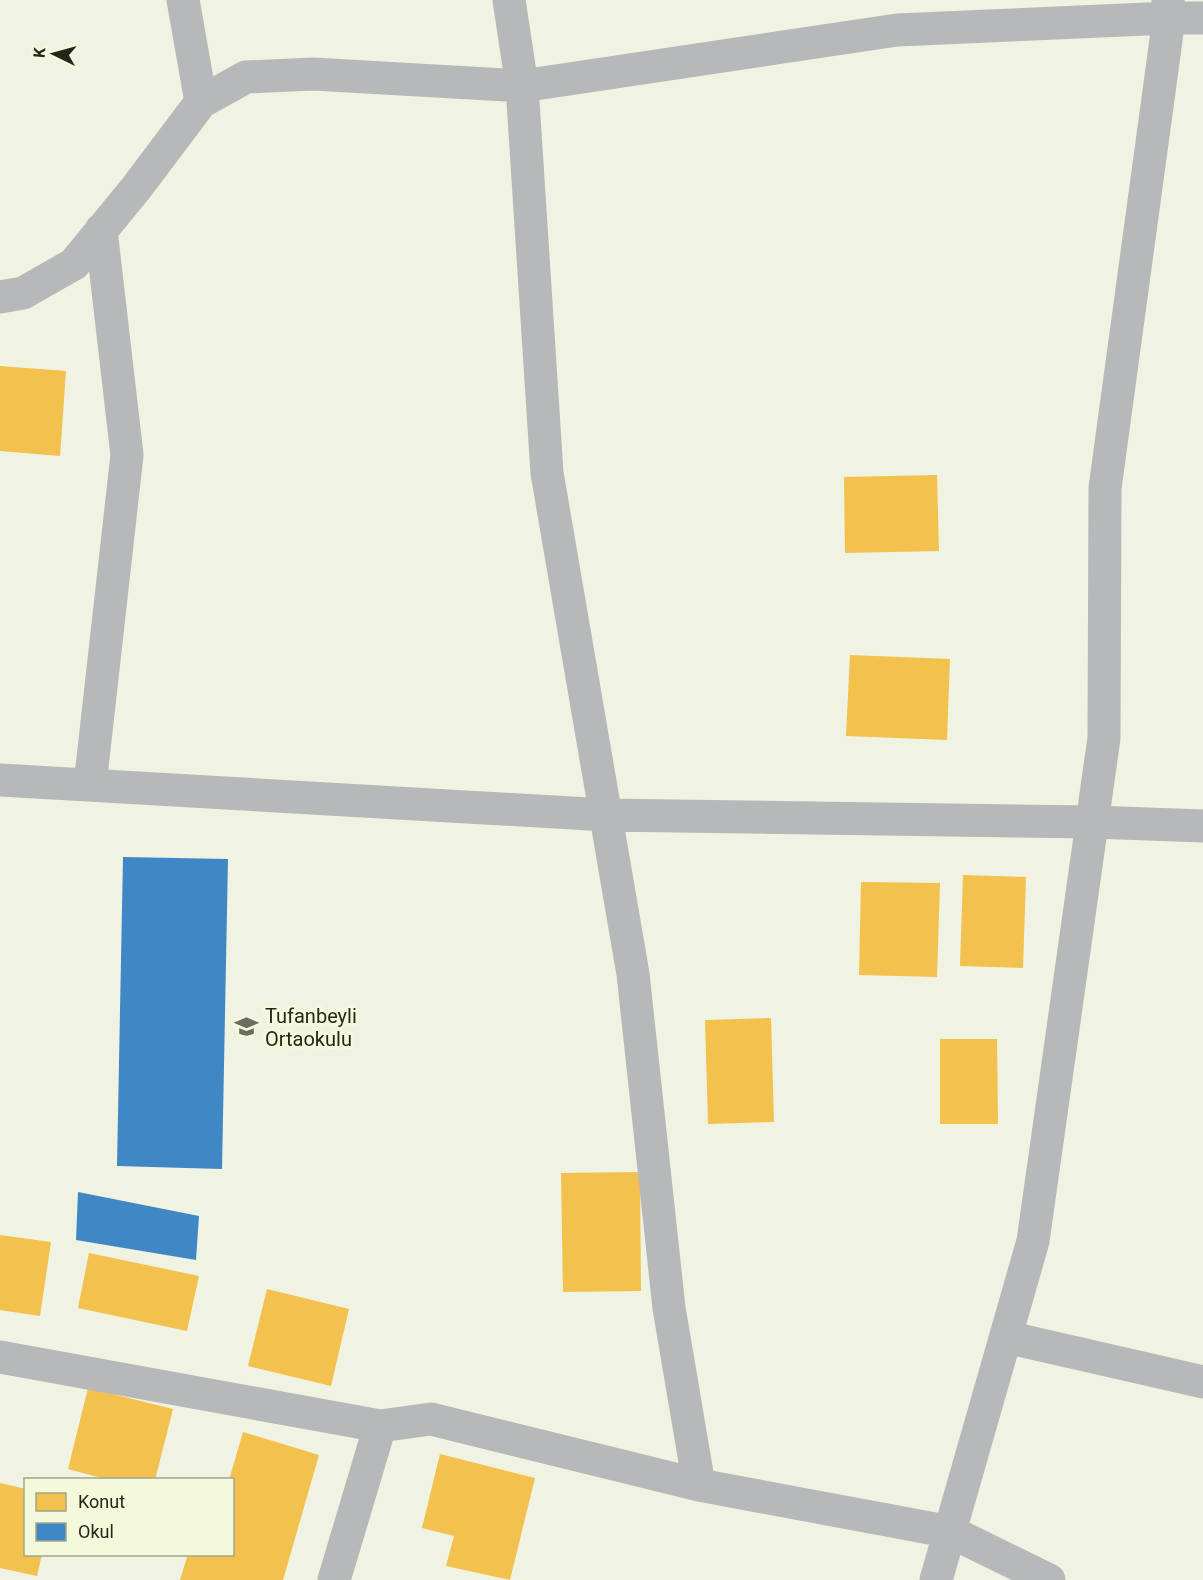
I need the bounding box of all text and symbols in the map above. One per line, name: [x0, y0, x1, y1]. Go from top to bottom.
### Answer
north arrow: [24, 24, 84, 84]
text: K: [30, 46, 50, 59]
place label: Tufanbeyli Ortaokulu: [265, 1004, 357, 1051]
school or university icon: Tufanbeyli Ortaokulu: [234, 1014, 260, 1040]
legend: [24, 1478, 234, 1556]
text: Konut: [78, 1491, 125, 1512]
text: Okul: [78, 1521, 114, 1542]

